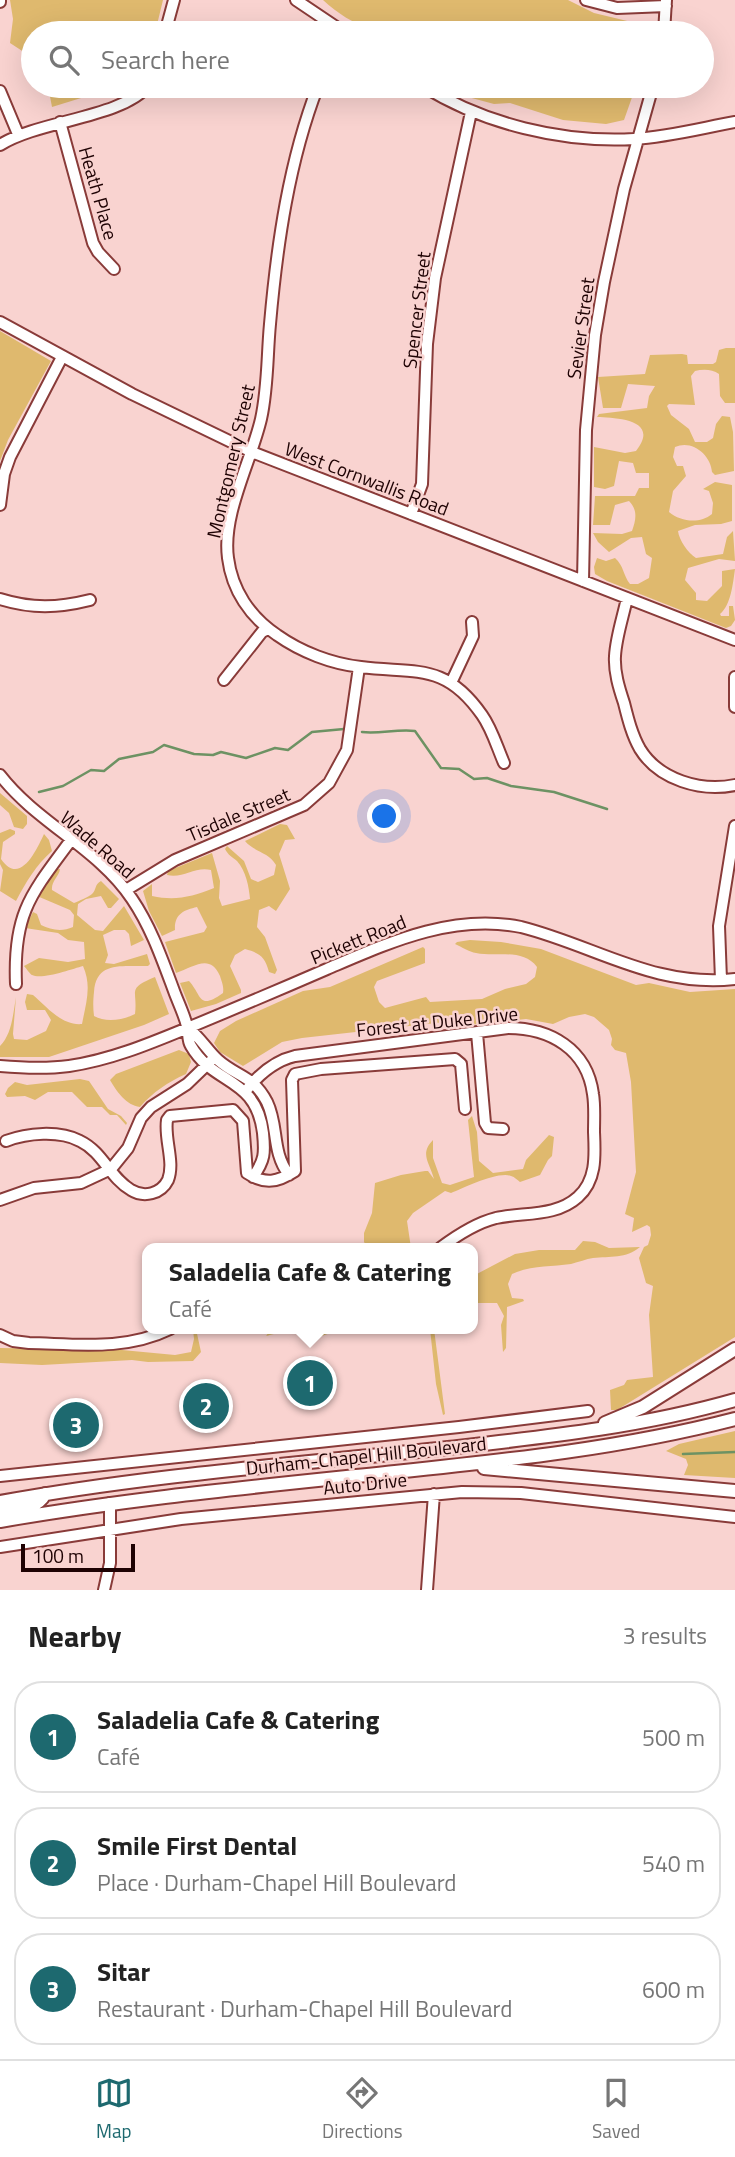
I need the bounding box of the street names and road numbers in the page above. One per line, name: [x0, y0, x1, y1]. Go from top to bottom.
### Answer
street label: Heath Place: [72, 143, 126, 243]
street label: Spencer Street: [394, 250, 438, 370]
street label: Sevier Street: [559, 275, 602, 381]
street label: Montgomery Street: [198, 381, 262, 541]
street label: West Cornwallis Road: [281, 433, 453, 523]
street label: Tisdale Street: [182, 779, 294, 849]
street label: Wade Road: [54, 803, 142, 885]
street label: Pickett Road: [306, 907, 410, 971]
street label: Forest at Duke Drive: [355, 998, 519, 1044]
street label: Durham-Chapel Hill Boulevard: [244, 1428, 488, 1482]
street label: Auto Drive: [322, 1464, 408, 1502]

